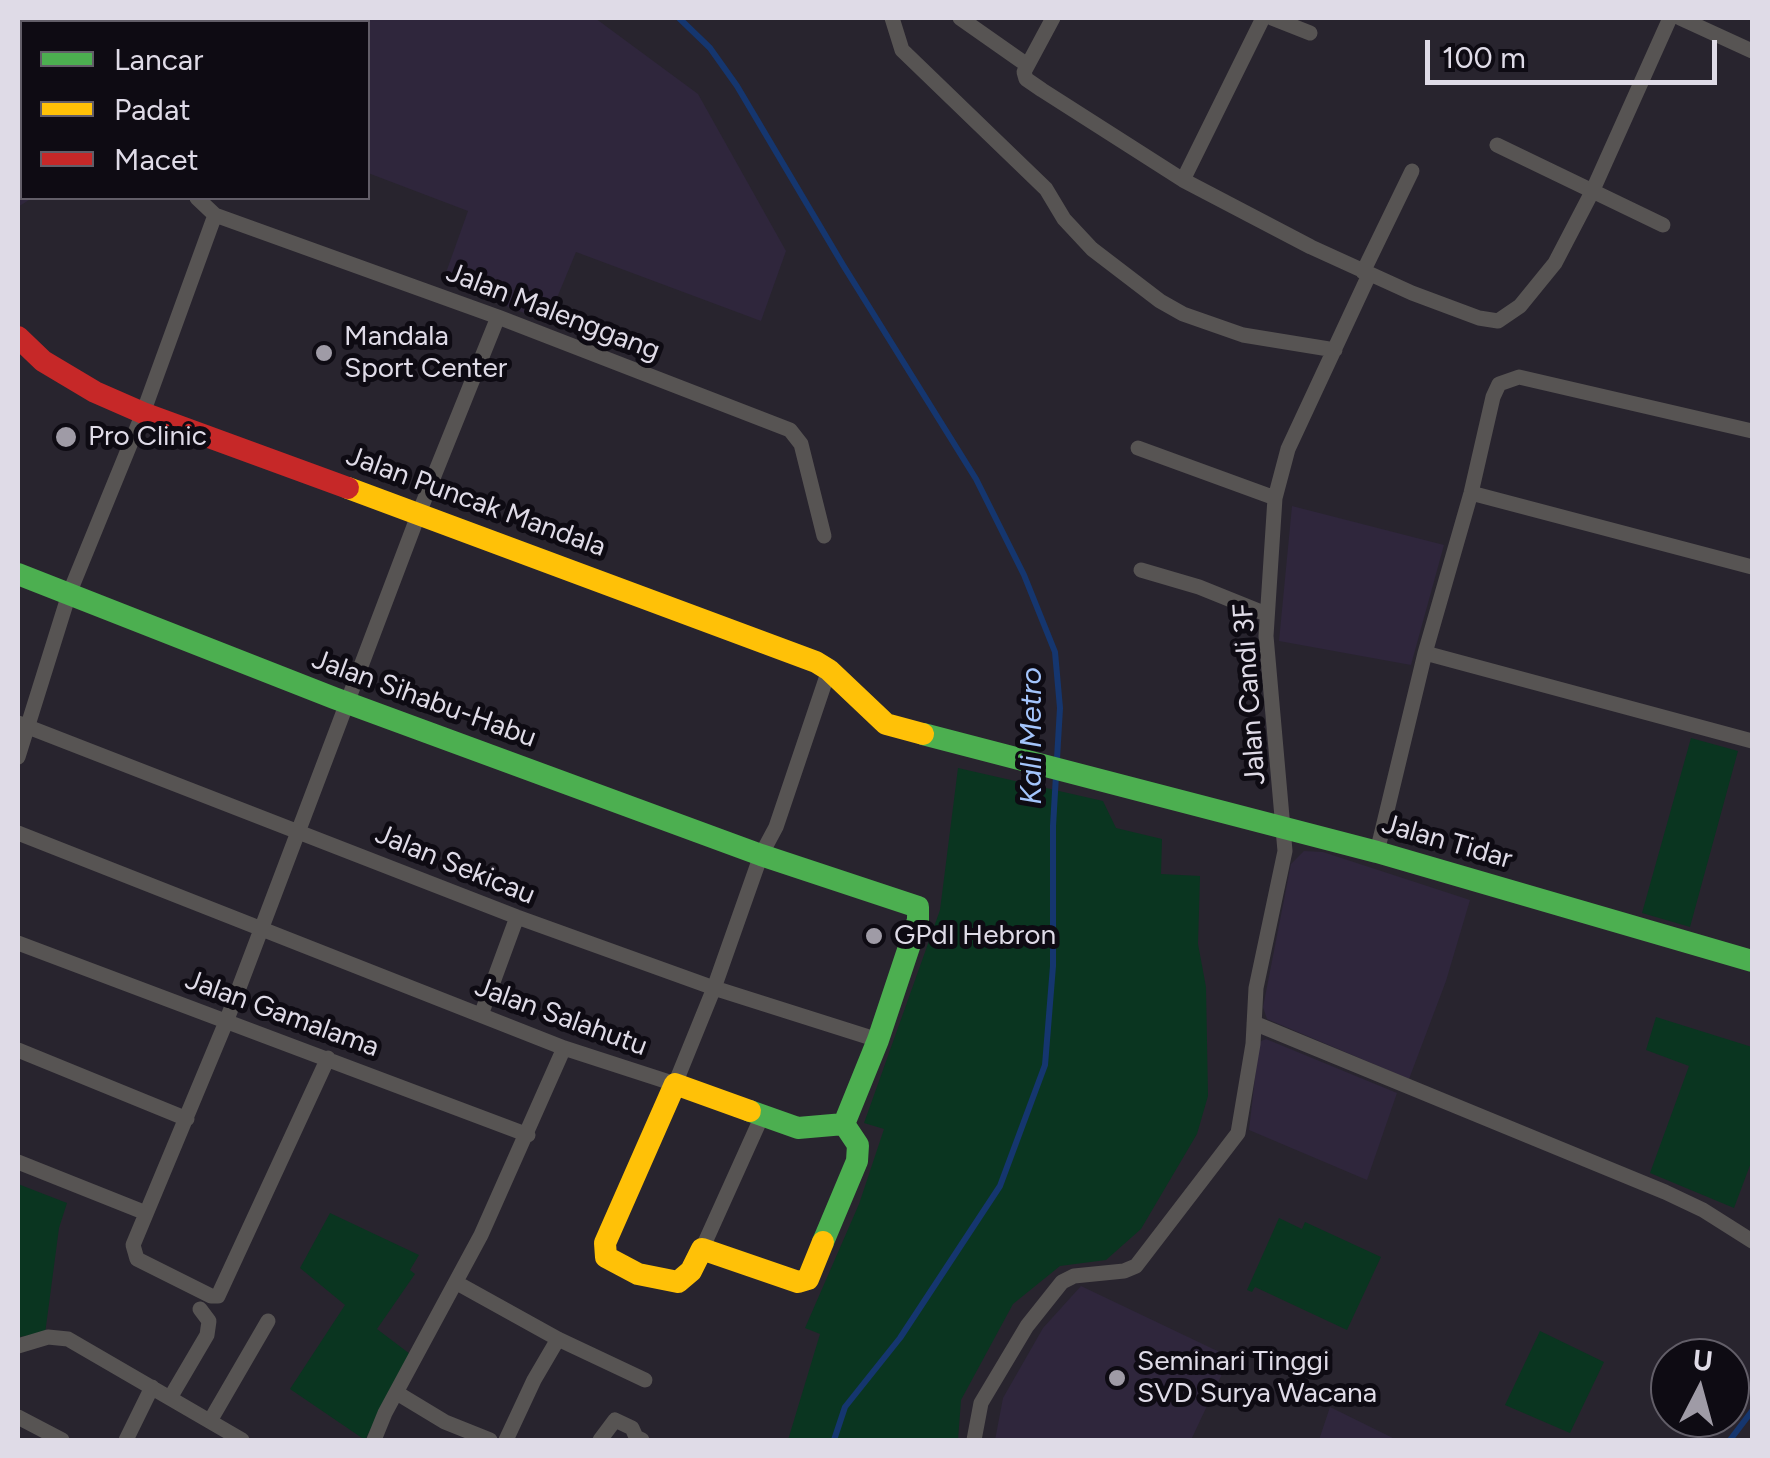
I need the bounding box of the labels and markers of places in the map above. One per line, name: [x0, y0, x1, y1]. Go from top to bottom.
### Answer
place label: Mandala Sport Center: [344, 320, 507, 386]
marker: Mandala Sport Center: [313, 342, 335, 364]
place label: Pro Clinic: [88, 420, 207, 454]
marker: Pro Clinic: [53, 424, 79, 450]
place label: GPdI Hebron: [894, 919, 1056, 953]
marker: GPdI Hebron: [863, 925, 885, 947]
place label: Seminari Tinggi SVD Surya Wacana: [1137, 1345, 1377, 1411]
marker: Seminari Tinggi SVD Surya Wacana: [1106, 1367, 1128, 1389]

